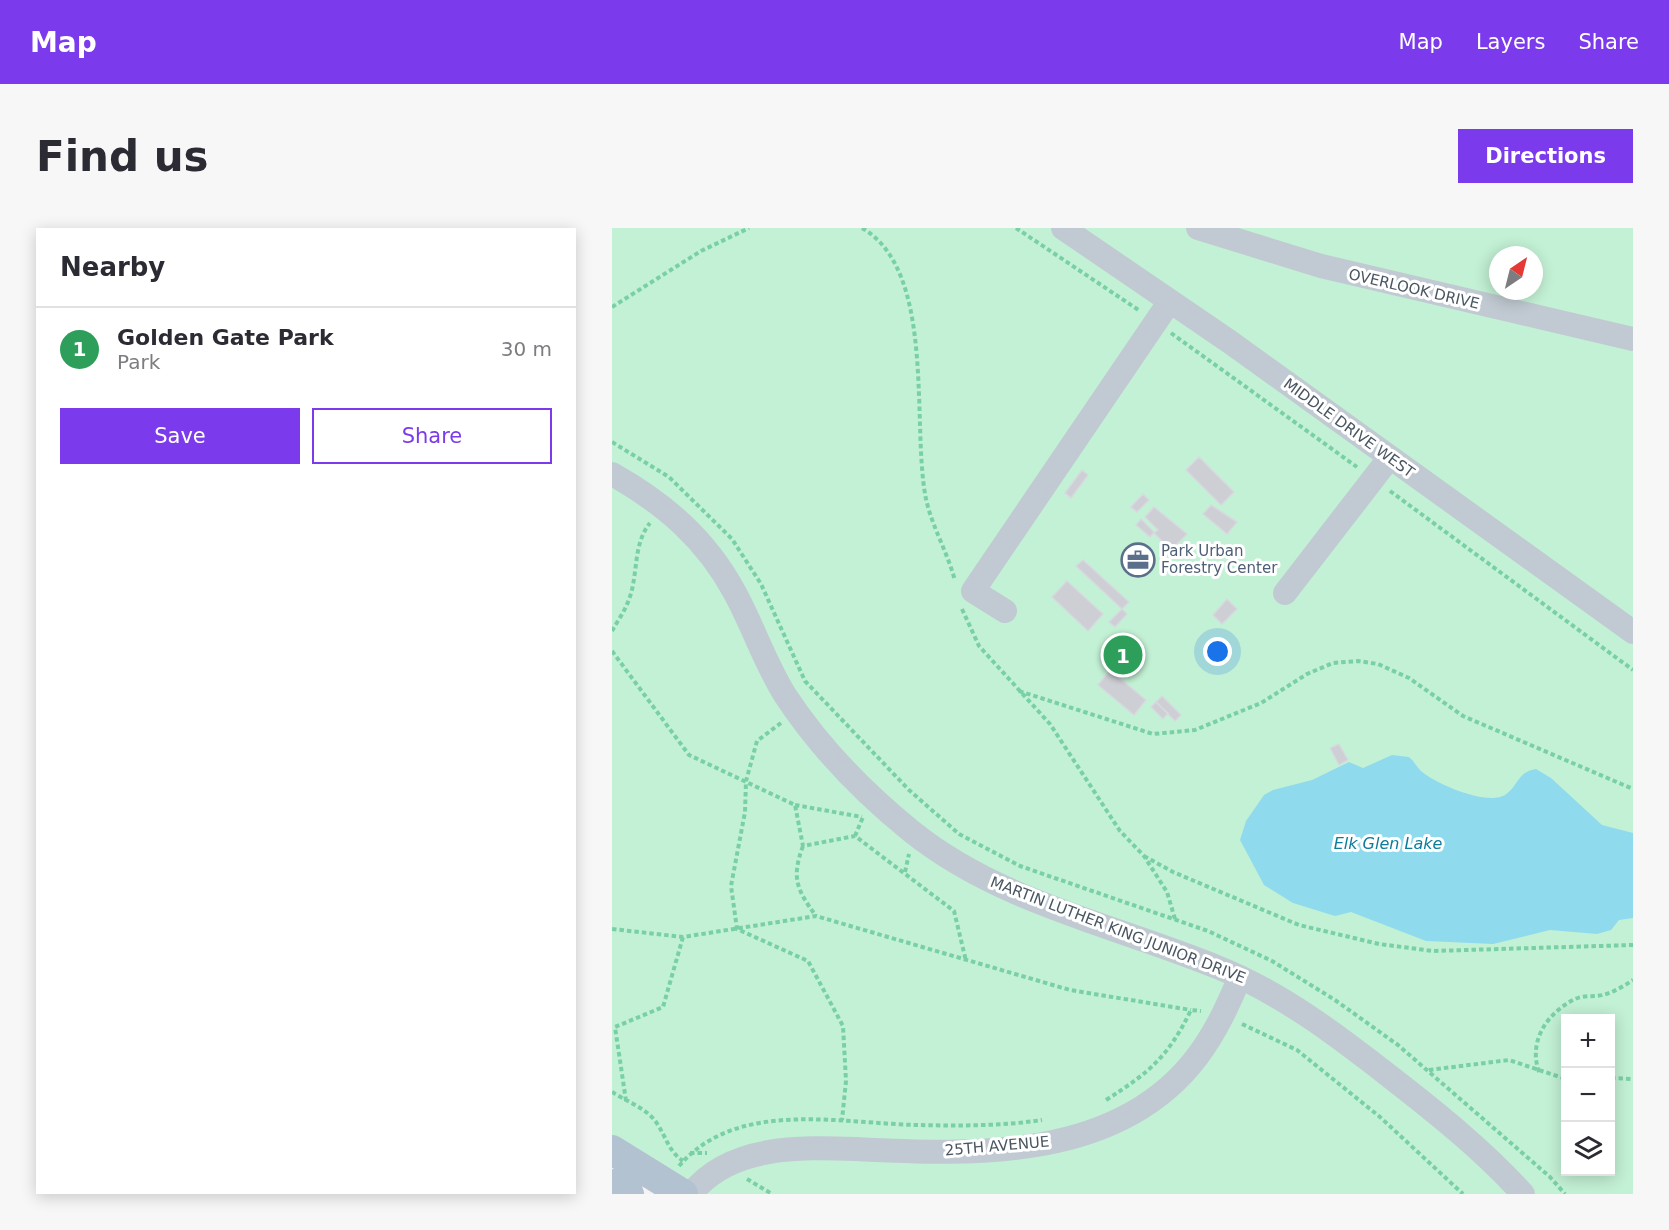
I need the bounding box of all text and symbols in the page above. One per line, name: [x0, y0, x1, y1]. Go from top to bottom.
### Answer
text: Map: [30, 26, 97, 59]
text: Map: [1399, 30, 1443, 54]
text: Layers: [1476, 30, 1545, 54]
text: Share: [1578, 30, 1639, 54]
button: Directions: [1458, 129, 1633, 183]
text: Find us: [36, 132, 209, 181]
north arrow: [1489, 246, 1543, 300]
text: Nearby: [60, 252, 165, 282]
street label: OVERLOOK DRIVE: [1347, 265, 1481, 313]
text: Golden Gate Park: [117, 325, 334, 350]
text: 1: [73, 337, 86, 361]
text: 30 m: [501, 337, 552, 361]
text: Park: [117, 350, 160, 374]
street label: MIDDLE DRIVE WEST: [1280, 375, 1418, 482]
button: Save: [60, 408, 300, 464]
button: Share: [312, 408, 552, 464]
office icon: Park Urban Forestry Center: [1120, 542, 1156, 578]
place label: Park Urban Forestry Center: [1161, 542, 1278, 577]
pin: 1: [1104, 632, 1142, 678]
your location: [1203, 637, 1232, 666]
water label: Elk Glen Lake: [1334, 834, 1442, 853]
street label: MARTIN LUTHER KING JUNIOR DRIVE: [988, 873, 1248, 987]
map controls: [1561, 1014, 1615, 1176]
button: +: [1561, 1014, 1615, 1068]
button: −: [1561, 1068, 1615, 1122]
button: layers: [1561, 1122, 1615, 1176]
street label: 25TH AVENUE: [944, 1132, 1050, 1160]

